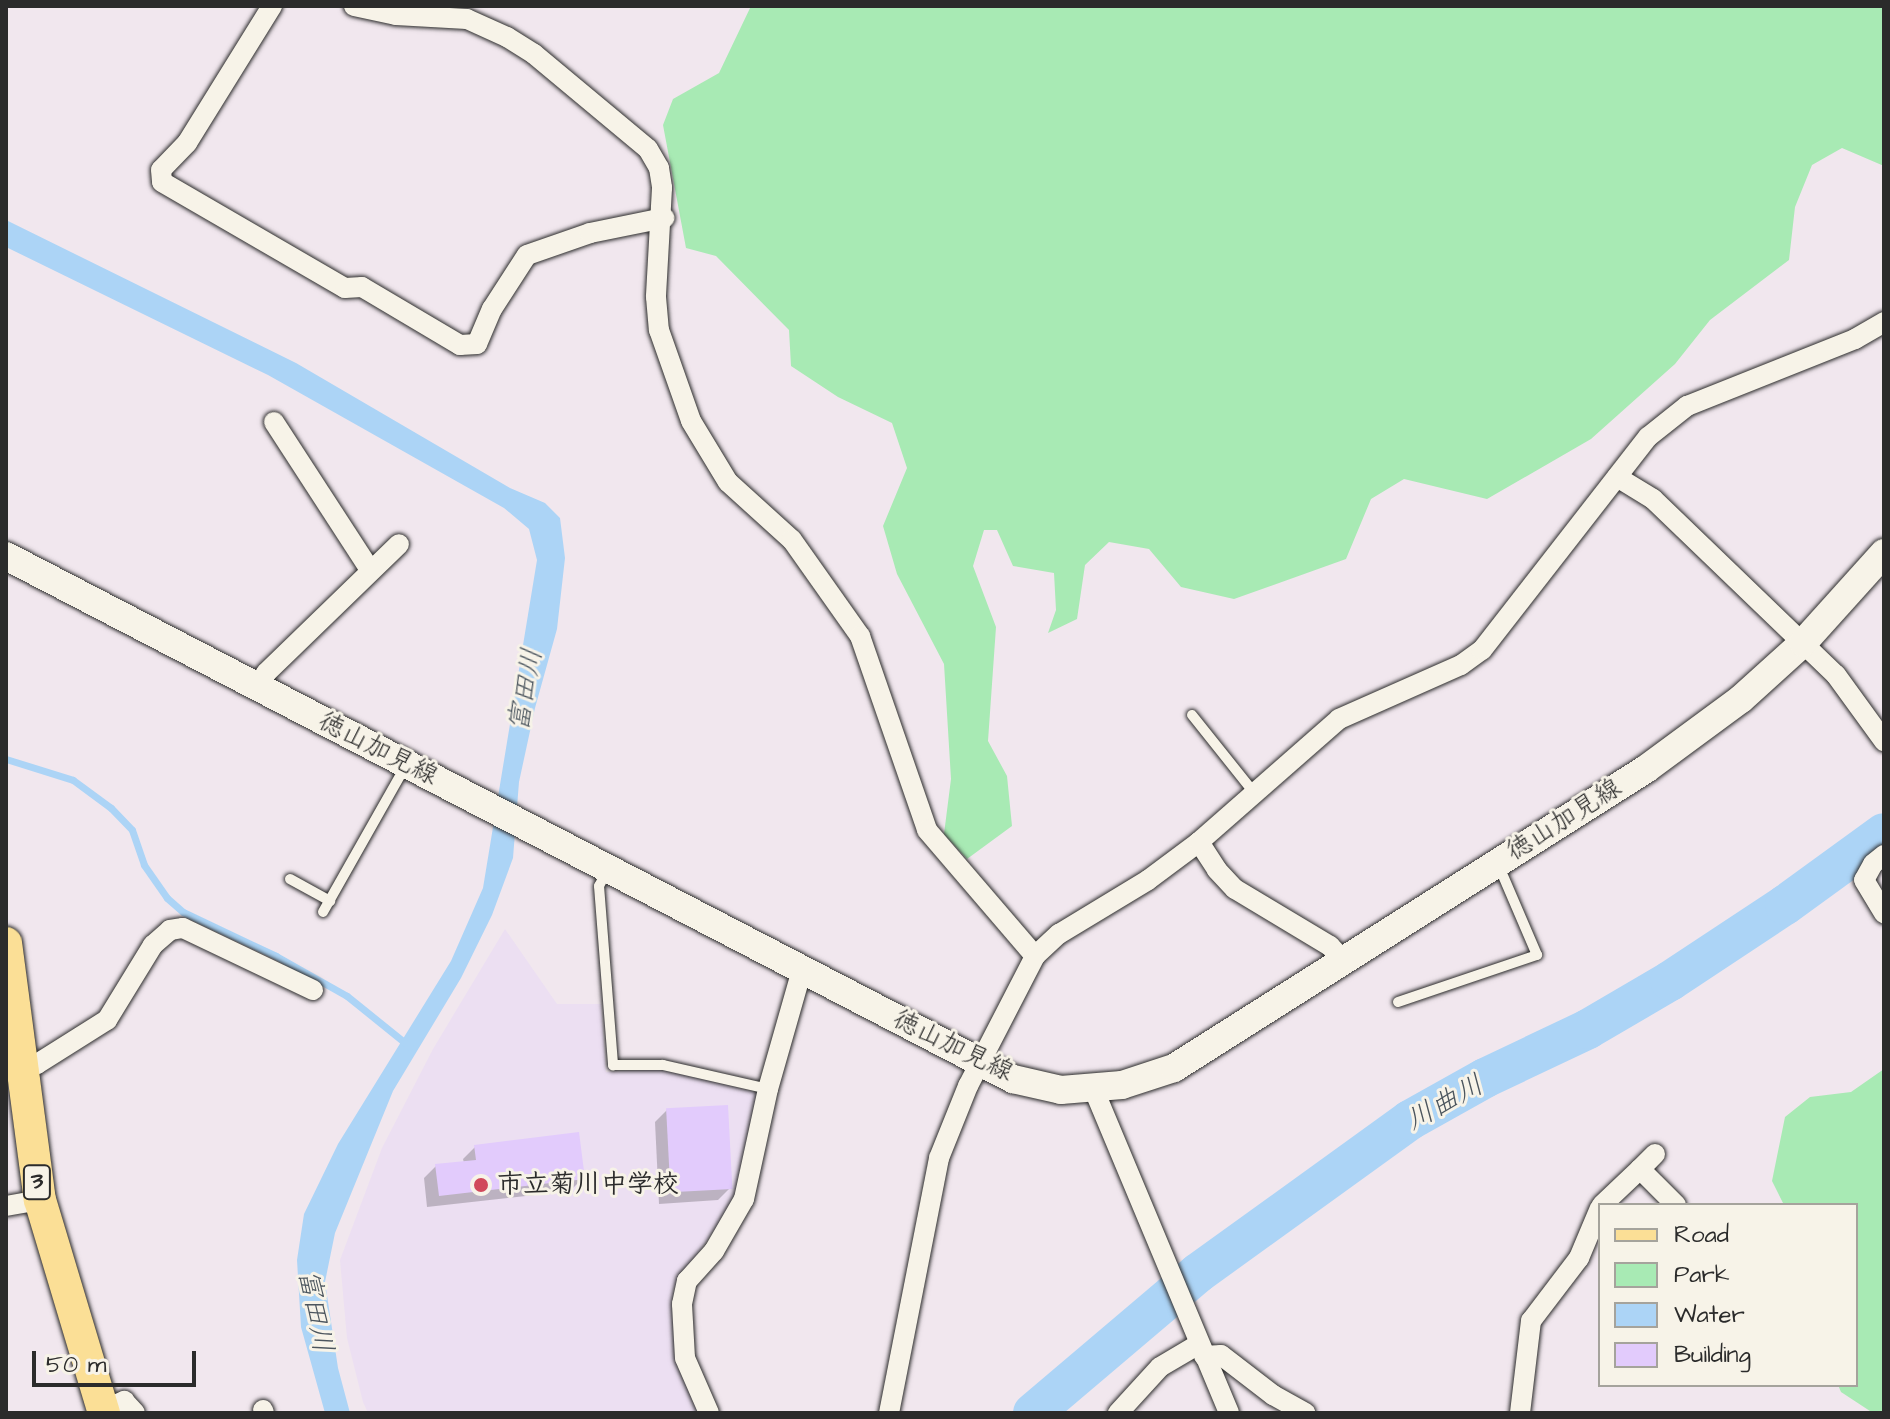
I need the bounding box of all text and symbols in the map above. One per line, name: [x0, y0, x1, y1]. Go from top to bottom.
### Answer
water label: 富田川: [502, 646, 550, 734]
street label: 徳山加見線: [313, 706, 443, 792]
street label: 徳山加見線: [1501, 772, 1627, 868]
street label: 徳山加見線: [888, 1003, 1018, 1089]
water label: 川曲川: [1400, 1068, 1490, 1138]
road number: 3: [21, 1162, 53, 1202]
place label: 市立菊川中学校: [497, 1169, 679, 1201]
marker: 市立菊川中学校: [472, 1176, 490, 1194]
legend: [1598, 1203, 1858, 1387]
text: Road: [1674, 1218, 1729, 1252]
text: Park: [1674, 1258, 1730, 1292]
water label: 富田川: [290, 1267, 340, 1355]
text: Water: [1674, 1298, 1745, 1332]
scale bar: [36, 1335, 200, 1385]
text: Building: [1674, 1338, 1751, 1372]
text: 50 m: [46, 1348, 106, 1382]

